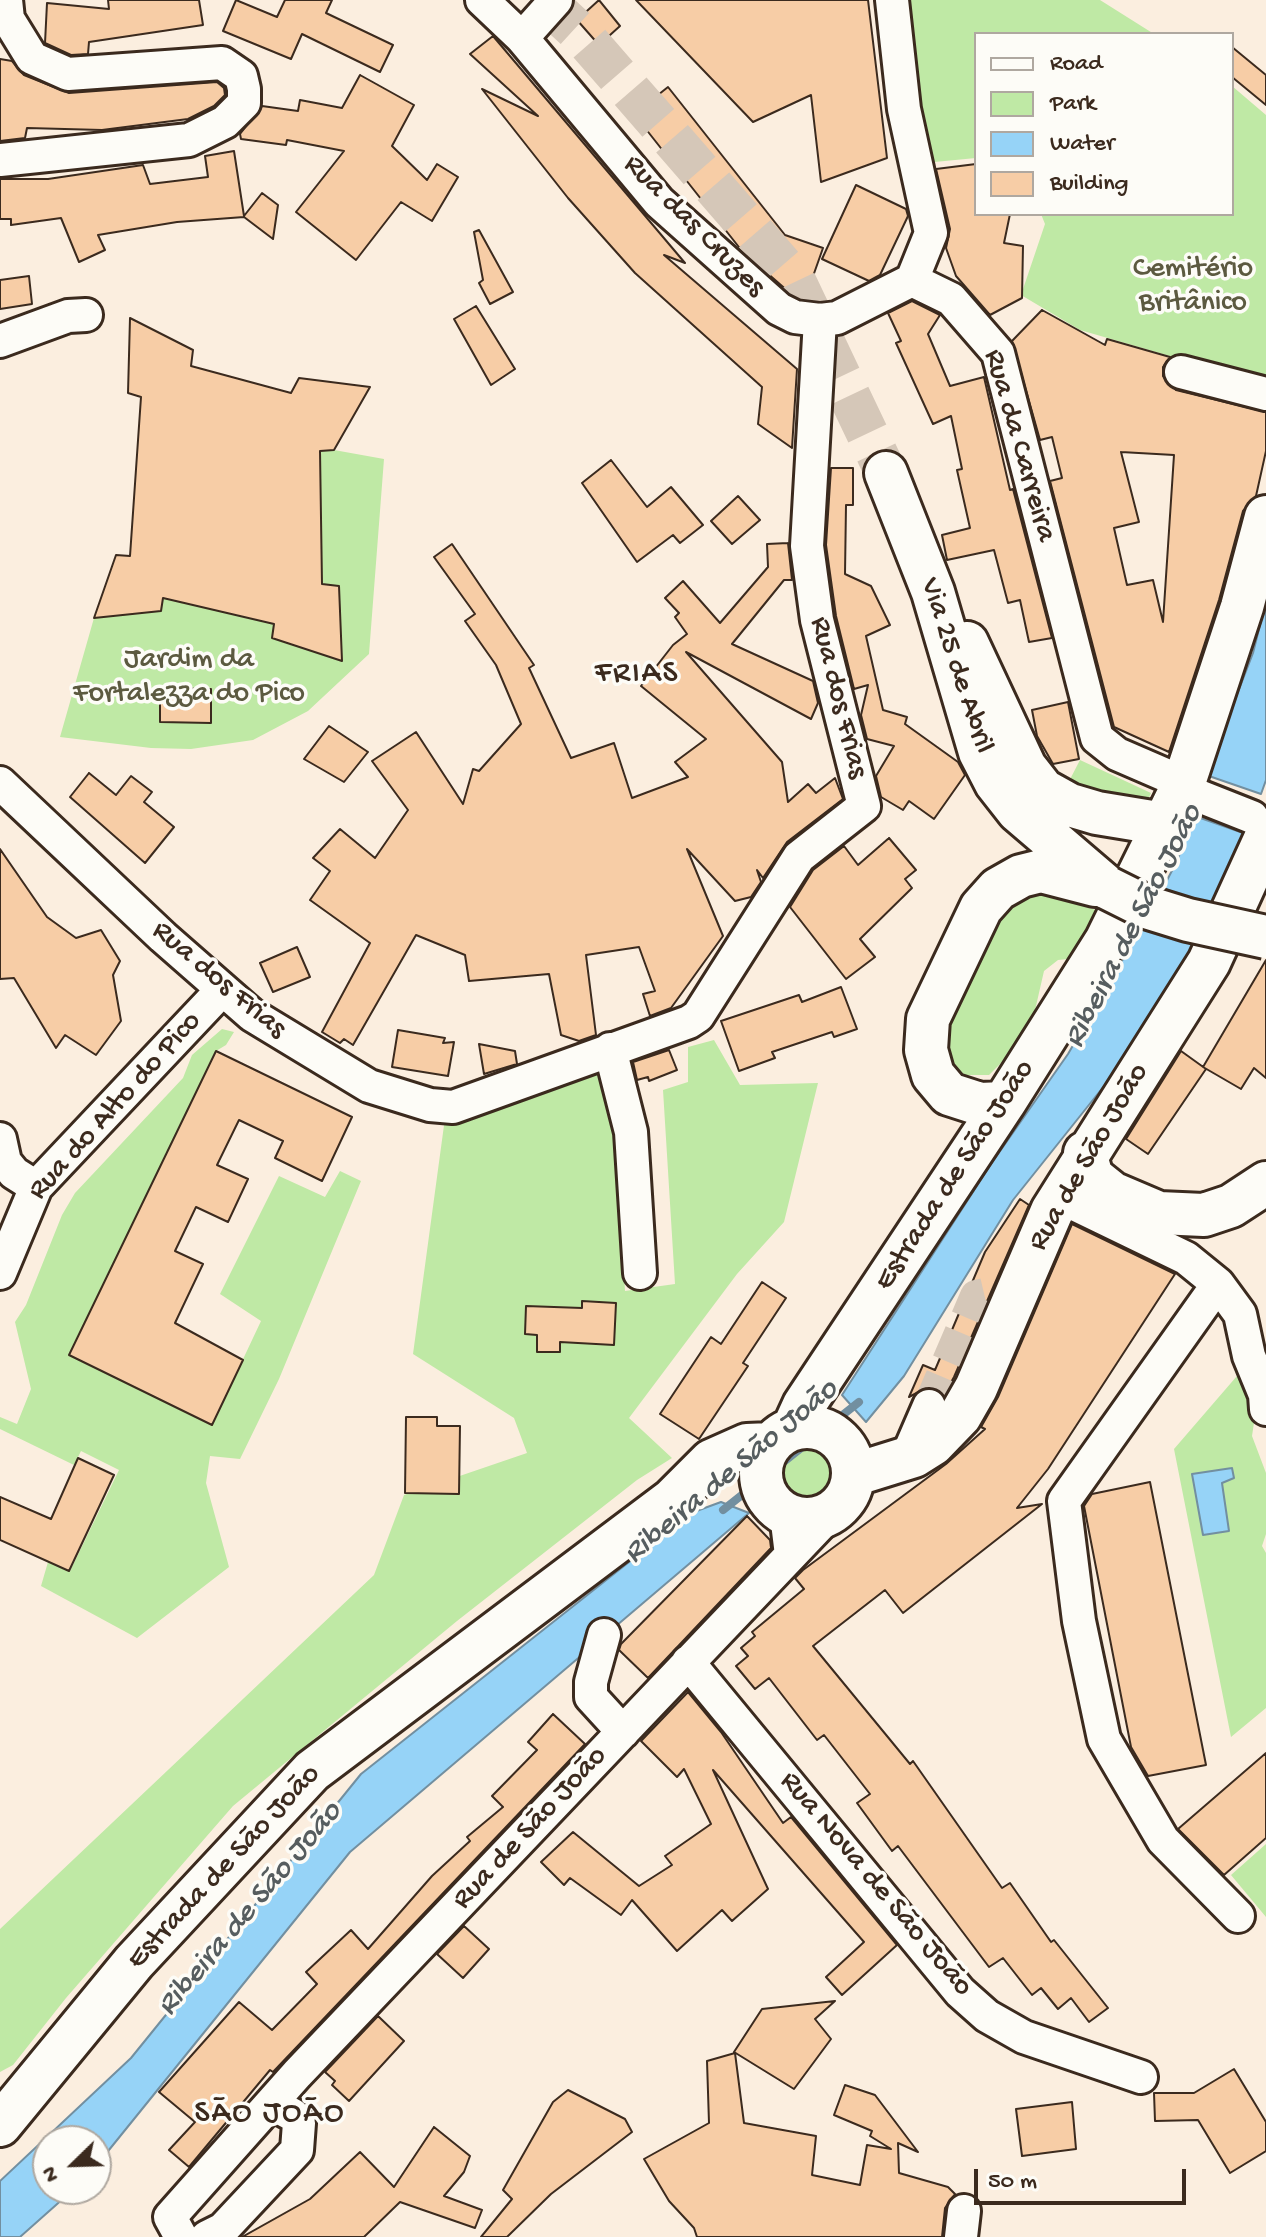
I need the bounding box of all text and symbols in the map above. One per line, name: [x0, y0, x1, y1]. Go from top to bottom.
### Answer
legend: [974, 32, 1234, 216]
text: Road: [1050, 50, 1102, 79]
text: Park: [1050, 90, 1096, 119]
text: Water: [1050, 130, 1114, 159]
street label: Rua das Cruzes: [614, 148, 772, 306]
text: Building: [1050, 170, 1128, 199]
park label: Cemitério Britânico: [1133, 252, 1253, 322]
street label: Rua da Carreira: [973, 346, 1063, 546]
street label: Via 25 de Abril: [910, 574, 1000, 758]
street label: Rua dos Frias: [800, 614, 874, 782]
park label: Jardim da Fortalezza do Pico: [73, 643, 305, 714]
district label: FRIAS: [595, 656, 679, 694]
water label: Ribeira de São João: [1057, 799, 1213, 1055]
street label: Rua dos Frias: [143, 914, 293, 1048]
street label: Rua do Alto do Pico: [22, 1005, 210, 1209]
street label: Estrada de São João: [868, 1054, 1044, 1298]
street label: Rua de São João: [1022, 1058, 1158, 1258]
water label: Ribeira de São João: [617, 1372, 847, 1574]
street label: Rua de São João: [446, 1740, 616, 1918]
street label: Estrada de São João: [121, 1758, 329, 1978]
street label: Rua Nova de São João: [770, 1765, 980, 2005]
water label: Ribeira de São João: [150, 1795, 352, 2025]
district label: SÃO JOÃO: [195, 2096, 345, 2134]
north arrow: [32, 2125, 112, 2205]
scale bar: [978, 2153, 1190, 2203]
text: N: [37, 2162, 67, 2185]
text: 50 m: [988, 2168, 1037, 2197]

